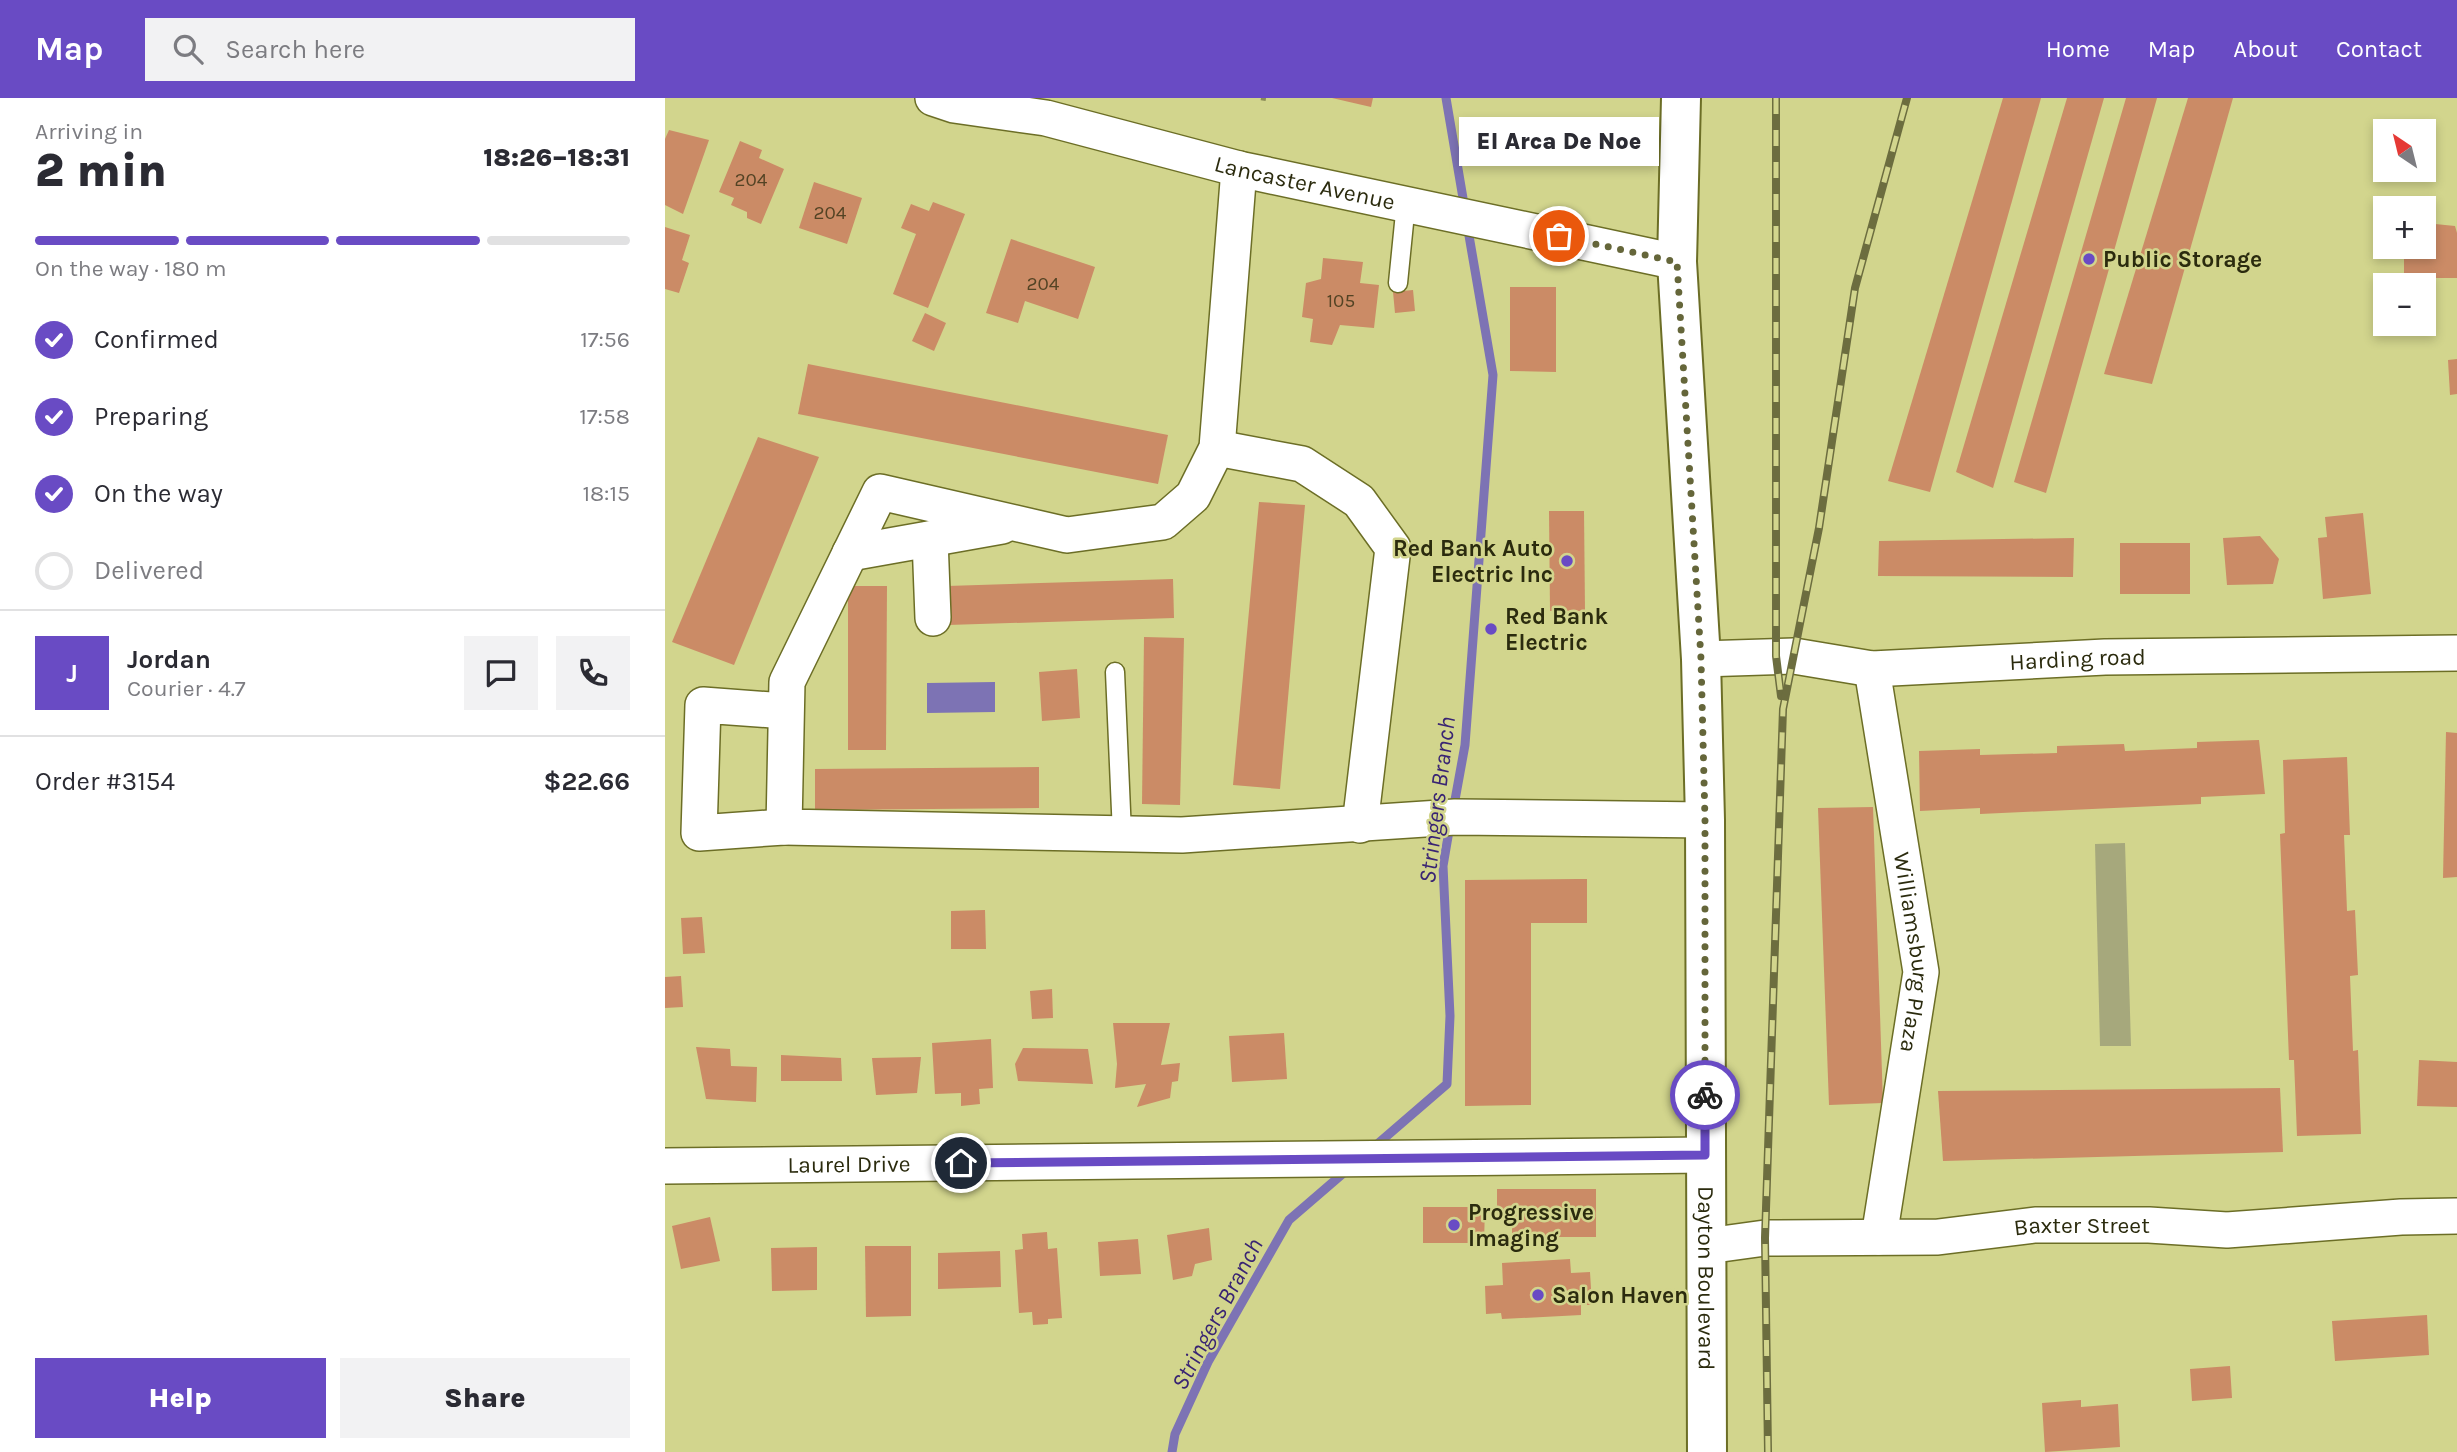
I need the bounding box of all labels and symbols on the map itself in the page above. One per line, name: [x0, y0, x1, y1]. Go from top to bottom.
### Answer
callout: El Arca De Noe: [1459, 117, 1659, 166]
north arrow: [2373, 119, 2436, 182]
street label: Lancaster Avenue: [1212, 150, 1398, 215]
house number: 204: [735, 169, 768, 191]
house number: 204: [814, 202, 847, 224]
pin: [1529, 206, 1589, 266]
place label: Public Storage: [2103, 246, 2262, 273]
marker: Public Storage: [2081, 251, 2097, 267]
house number: 204: [1027, 273, 1060, 295]
house number: 105: [1327, 290, 1355, 312]
place label: Red Bank Auto Electric Inc: [1393, 535, 1553, 588]
marker: Red Bank Auto Electric Inc: [1559, 553, 1575, 569]
place label: Red Bank Electric: [1505, 603, 1609, 656]
marker: Red Bank Electric: [1483, 621, 1499, 637]
street label: Harding road: [2009, 643, 2146, 675]
water label: Stringers Branch: [1413, 715, 1461, 885]
street label: Williamsburg Plaza: [1888, 850, 1934, 1055]
courier: [1670, 1060, 1740, 1130]
pin: [931, 1133, 991, 1193]
street label: Laurel Drive: [787, 1150, 911, 1178]
street label: Dayton Boulevard: [1693, 1186, 1720, 1370]
place label: Progressive Imaging: [1468, 1199, 1594, 1252]
street label: Baxter Street: [2012, 1211, 2150, 1241]
marker: Progressive Imaging: [1446, 1217, 1462, 1233]
water label: Stringers Branch: [1165, 1233, 1269, 1395]
place label: Salon Haven: [1552, 1282, 1688, 1309]
marker: Salon Haven: [1530, 1287, 1546, 1303]

